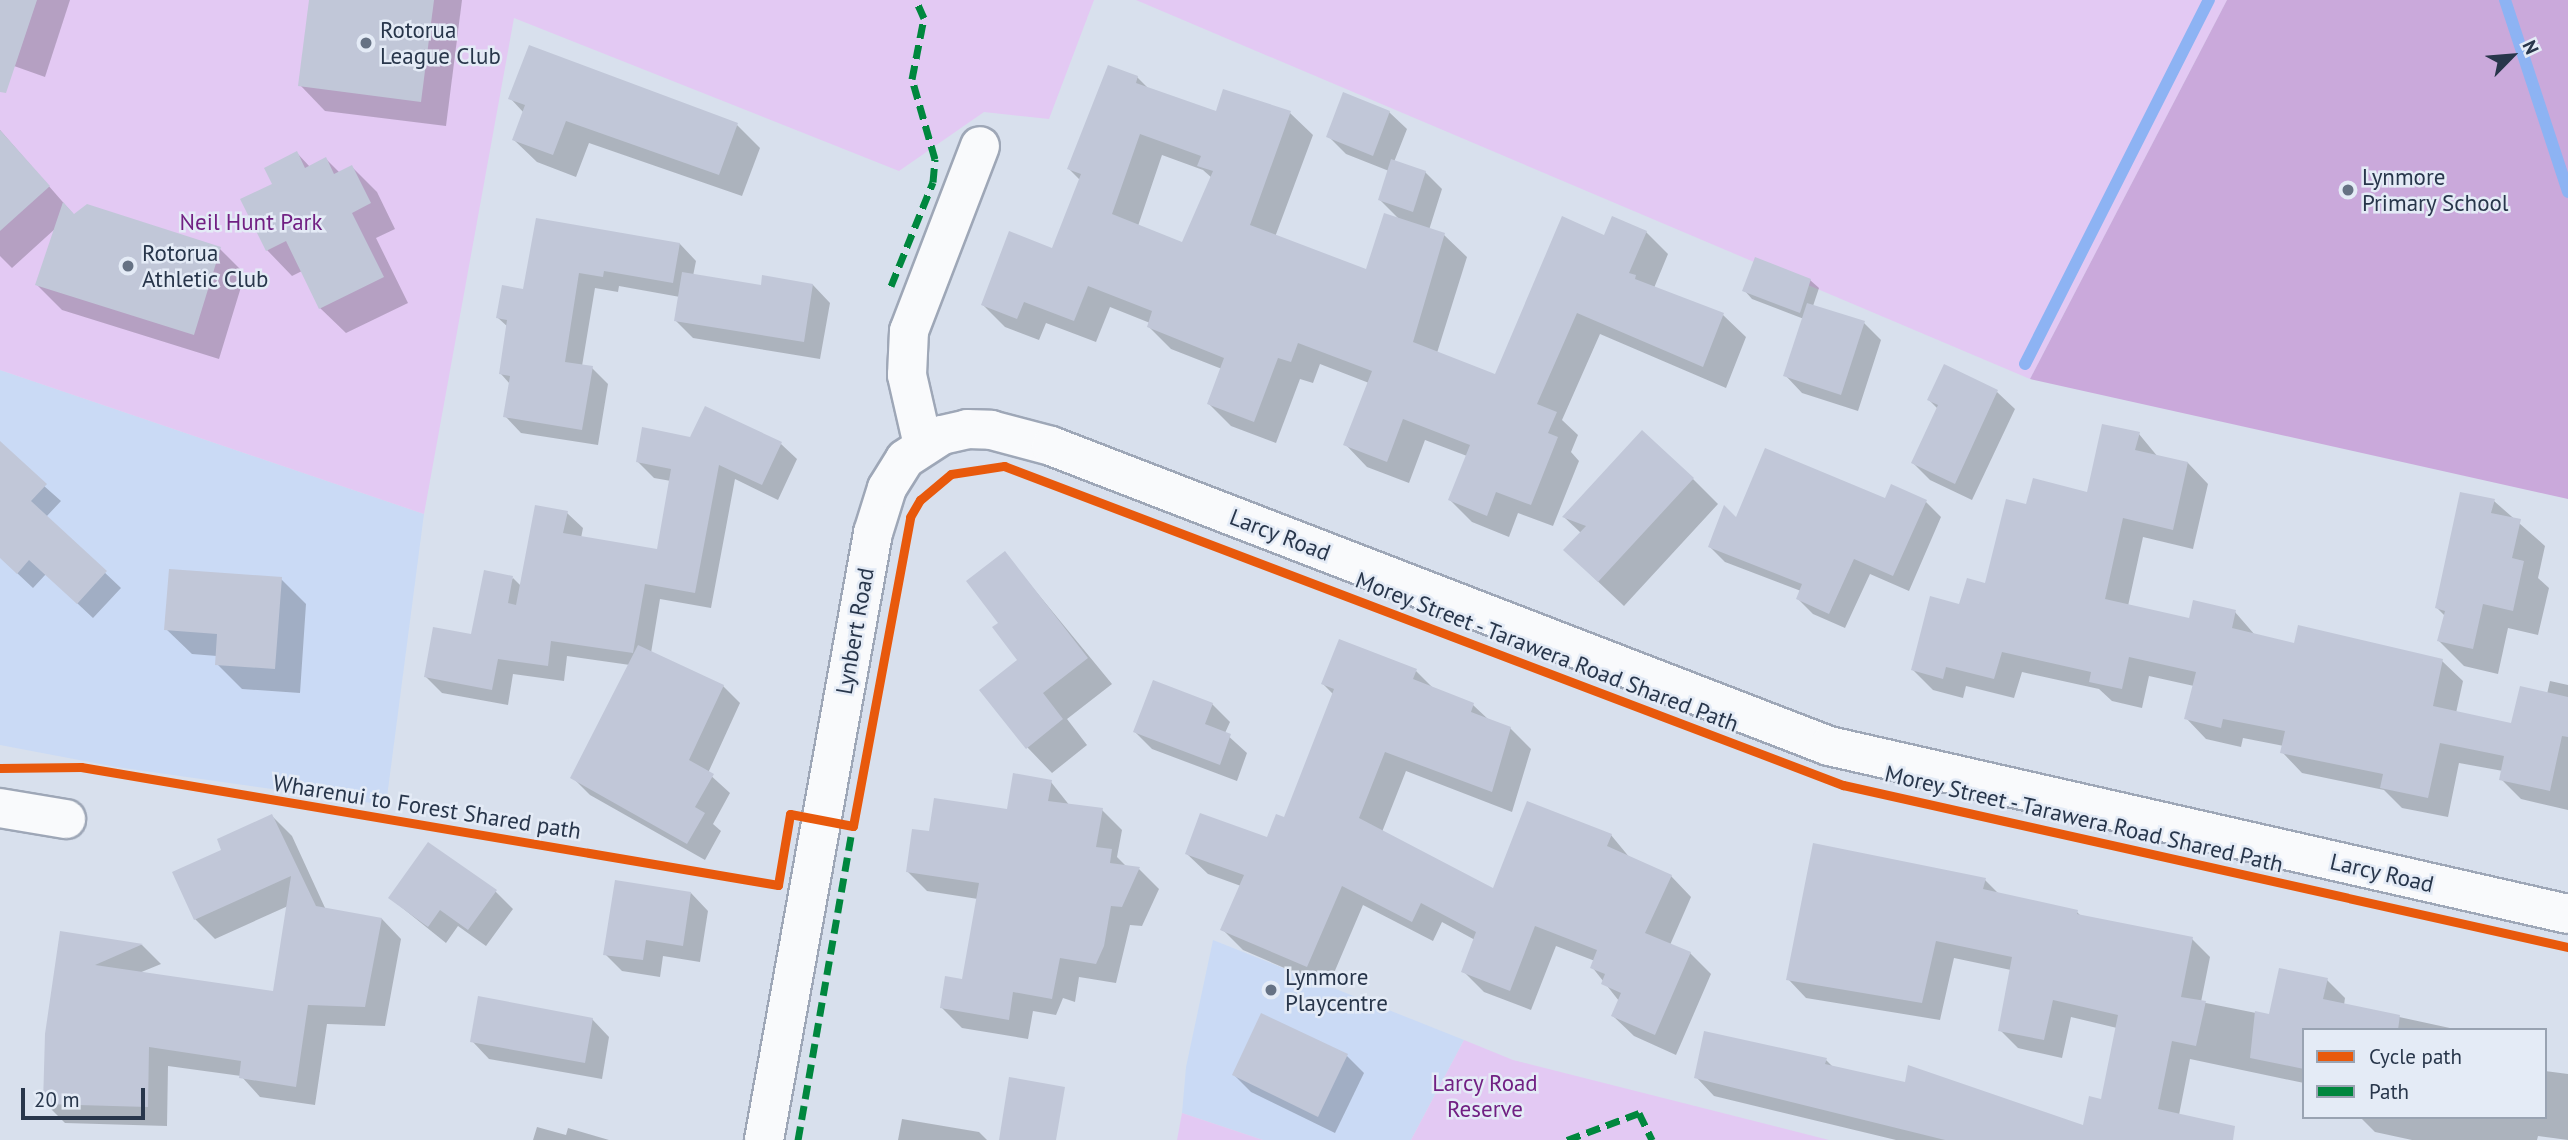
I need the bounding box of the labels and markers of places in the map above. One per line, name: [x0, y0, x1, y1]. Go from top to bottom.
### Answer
place label: Rotorua League Club: [380, 16, 501, 70]
marker: Rotorua League Club: [358, 35, 374, 51]
place label: Lynmore Primary School: [2362, 163, 2509, 217]
marker: Lynmore Primary School: [2340, 182, 2356, 198]
place label: Rotorua Athletic Club: [142, 239, 269, 293]
marker: Rotorua Athletic Club: [120, 258, 136, 274]
place label: Lynmore Playcentre: [1285, 963, 1388, 1017]
marker: Lynmore Playcentre: [1263, 982, 1279, 998]

